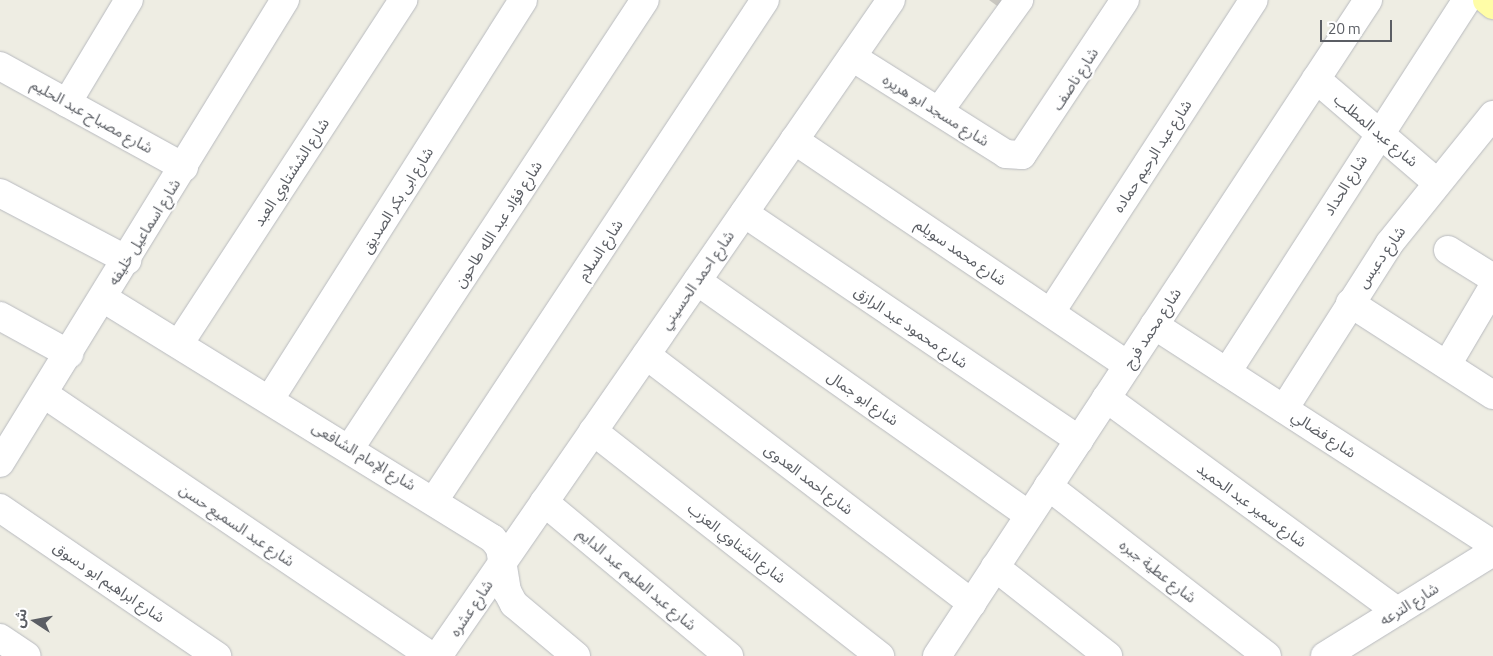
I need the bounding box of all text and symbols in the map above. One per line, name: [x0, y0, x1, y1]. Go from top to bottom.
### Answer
scale bar: [1323, 10, 1396, 42]
text: 20 m: [1328, 17, 1361, 40]
street label: شارع ناصف: [1048, 44, 1102, 114]
street label: شارع مسجد ابو هريره: [880, 70, 992, 150]
street label: شارع مصباح عبد الحليم: [28, 75, 156, 157]
street label: شارع عبد المطلب: [1330, 90, 1422, 170]
street label: شارع عبد الرحيم حماده: [1109, 96, 1195, 216]
street label: شارع الششتاوي العبد: [249, 115, 333, 229]
street label: شارع ابى بكر الصديق: [357, 144, 437, 256]
street label: شارع الحداد: [1319, 151, 1371, 219]
street label: شارع فؤاد عبد الله طاحون: [450, 157, 546, 291]
street label: شارع اسماعيل خليفه: [104, 176, 184, 288]
street label: شارع محمد سويلم: [912, 215, 1010, 289]
street label: شارع السلام: [574, 216, 626, 284]
street label: شارع دعبس: [1353, 223, 1409, 291]
street label: شارع احمد الحسيني: [656, 227, 738, 333]
street label: شارع محمود عبد الرازق: [851, 282, 971, 372]
street label: شارع محمد فرج: [1119, 284, 1185, 372]
street label: شارع ابو جمال: [824, 367, 902, 429]
street label: شارع فضالي: [1289, 407, 1359, 461]
street label: شارع الإمام الشافعى: [309, 418, 419, 494]
street label: شارع احمد العدوى: [761, 440, 857, 518]
street label: شارع سمير عبد الحميد: [1194, 459, 1310, 551]
street label: شارع عبد السميع حسن: [176, 480, 298, 570]
street label: شارع الشناوي العزب: [684, 499, 790, 587]
street label: شارع عبد العليم عبد الدايم: [574, 524, 700, 634]
street label: شارع عطية جبره: [1116, 535, 1200, 607]
street label: شارع ابراهيم ابو دسوق: [50, 538, 168, 626]
street label: شارع عشره: [446, 576, 496, 640]
street label: شارع الترعه: [1376, 579, 1442, 629]
north arrow: [10, 596, 60, 646]
text: ش: [8, 607, 32, 629]

